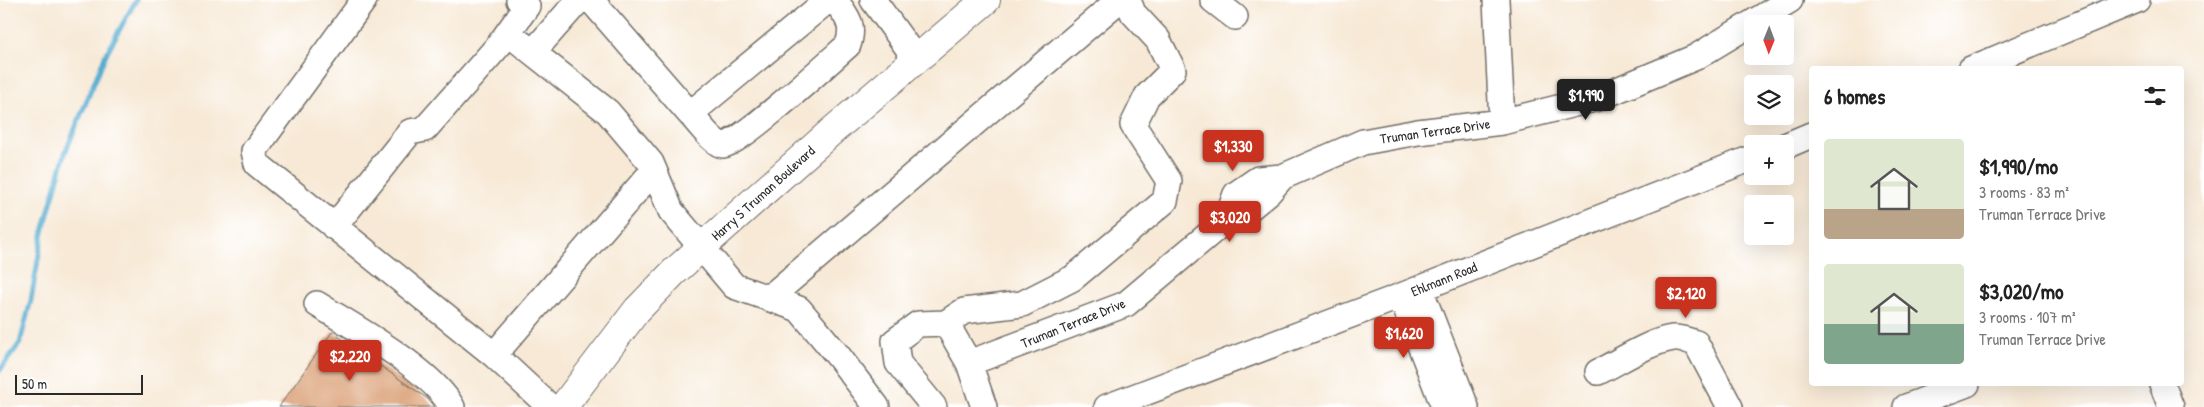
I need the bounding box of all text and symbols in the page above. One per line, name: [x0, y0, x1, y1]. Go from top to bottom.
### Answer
north arrow: [1744, 15, 1794, 65]
map controls: [1744, 15, 1794, 245]
button: layers: [1744, 75, 1794, 125]
pin: $1,990: [1545, 78, 1627, 121]
text: 6 homes: [1824, 82, 1885, 111]
icon: filters: [2141, 82, 2169, 110]
text: $1,990: [1568, 84, 1604, 106]
street label: Truman Terrace Drive: [1379, 113, 1492, 148]
pin: $1,330: [1192, 130, 1274, 172]
text: $1,330: [1214, 135, 1252, 157]
button: +: [1744, 135, 1794, 185]
street label: Harry S Truman Boulevard: [707, 141, 820, 245]
text: $1,990/mo: [1979, 152, 2058, 181]
icon: home: [1864, 159, 1924, 219]
text: 3 rooms · 83 m²: [1979, 181, 2069, 203]
button: −: [1744, 195, 1794, 245]
pin: $3,020: [1189, 200, 1271, 243]
text: Truman Terrace Drive: [1979, 203, 2106, 225]
text: $3,020: [1210, 206, 1250, 228]
street label: Ehlmann Road: [1408, 256, 1480, 300]
pin: $2,120: [1645, 276, 1727, 319]
text: $3,020/mo: [1979, 277, 2064, 306]
text: $2,120: [1666, 282, 1706, 304]
icon: home: [1864, 284, 1924, 344]
street label: Truman Terrace Drive: [1018, 293, 1128, 352]
text: 3 rooms · 107 m²: [1979, 306, 2076, 328]
pin: $1,620: [1363, 316, 1445, 359]
text: $1,620: [1385, 322, 1423, 344]
text: Truman Terrace Drive: [1979, 328, 2106, 350]
pin: $2,220: [309, 340, 391, 382]
text: $2,220: [330, 345, 370, 367]
scale bar: [15, 372, 142, 395]
text: 50 m: [22, 374, 47, 393]

